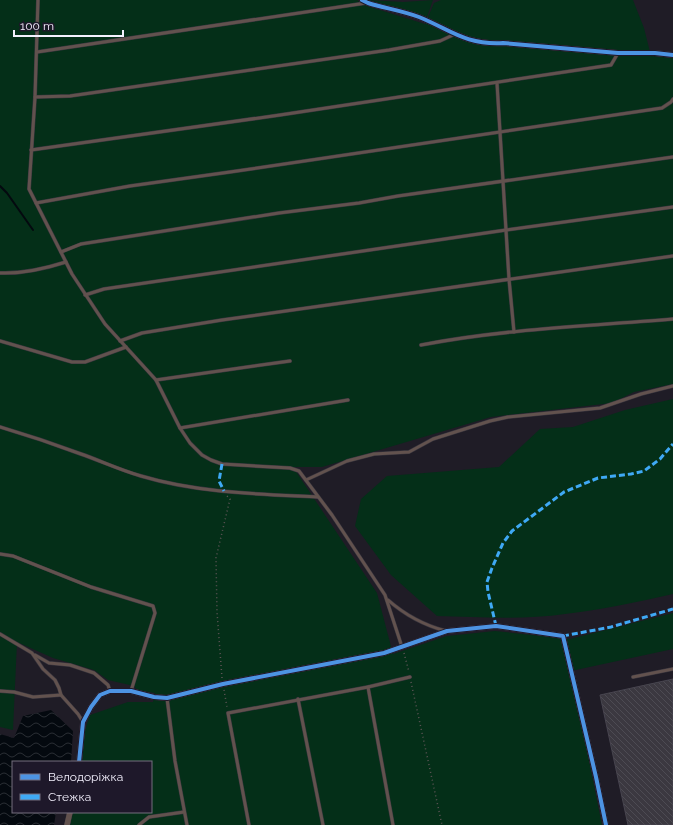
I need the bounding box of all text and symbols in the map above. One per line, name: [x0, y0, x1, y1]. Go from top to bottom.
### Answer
scale bar: [14, 12, 123, 38]
text: 100 m: [20, 19, 54, 33]
legend: [12, 761, 152, 813]
text: Велодоріжка: [48, 770, 123, 784]
text: Стежка: [48, 790, 91, 804]

